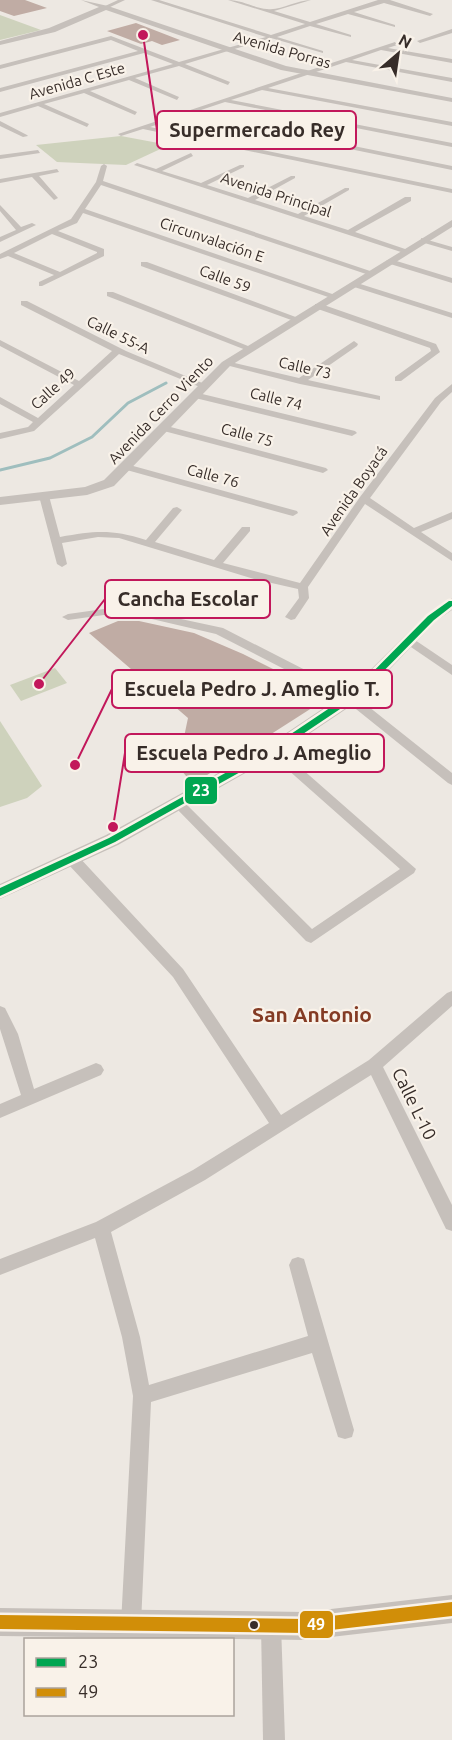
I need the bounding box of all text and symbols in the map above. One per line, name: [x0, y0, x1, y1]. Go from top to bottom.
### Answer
north arrow: [368, 24, 428, 84]
street label: Avenida Porras: [232, 28, 333, 72]
text: N: [396, 30, 415, 52]
street label: Avenida C Este: [27, 59, 127, 102]
callout: Supermercado Rey: [157, 111, 356, 149]
text: Supermercado Rey: [169, 118, 345, 141]
street label: Avenida Principal: [219, 169, 334, 220]
street label: Circunvalación E: [158, 214, 267, 265]
street label: Calle 59: [197, 261, 253, 296]
street label: Calle 55-A: [84, 312, 152, 357]
street label: Avenida Cerro Viento: [105, 352, 217, 467]
street label: Calle 73: [277, 353, 333, 382]
street label: Calle 49: [27, 364, 78, 413]
street label: Calle 74: [248, 384, 304, 413]
street label: Calle 75: [219, 419, 275, 450]
street label: Avenida Boyacá: [316, 443, 391, 539]
street label: Calle 76: [185, 460, 241, 491]
callout: Cancha Escolar: [105, 580, 270, 618]
text: Cancha Escolar: [118, 587, 259, 610]
callout: Escuela Pedro J. Ameglio T.: [112, 670, 392, 708]
text: Escuela Pedro J. Ameglio T.: [124, 677, 380, 700]
callout: Escuela Pedro J. Ameglio: [125, 734, 384, 772]
text: Escuela Pedro J. Ameglio: [136, 741, 372, 764]
line badge: 23: [184, 776, 218, 805]
text: 23: [192, 781, 210, 799]
district label: San Antonio: [252, 1002, 372, 1026]
street label: Calle L-10: [389, 1064, 441, 1143]
line badge: 49: [299, 1610, 334, 1639]
text: 49: [307, 1615, 325, 1633]
unlabelled marker: [248, 1619, 260, 1631]
legend: [24, 1638, 234, 1716]
text: 23: [78, 1651, 98, 1671]
text: 49: [78, 1681, 98, 1701]

